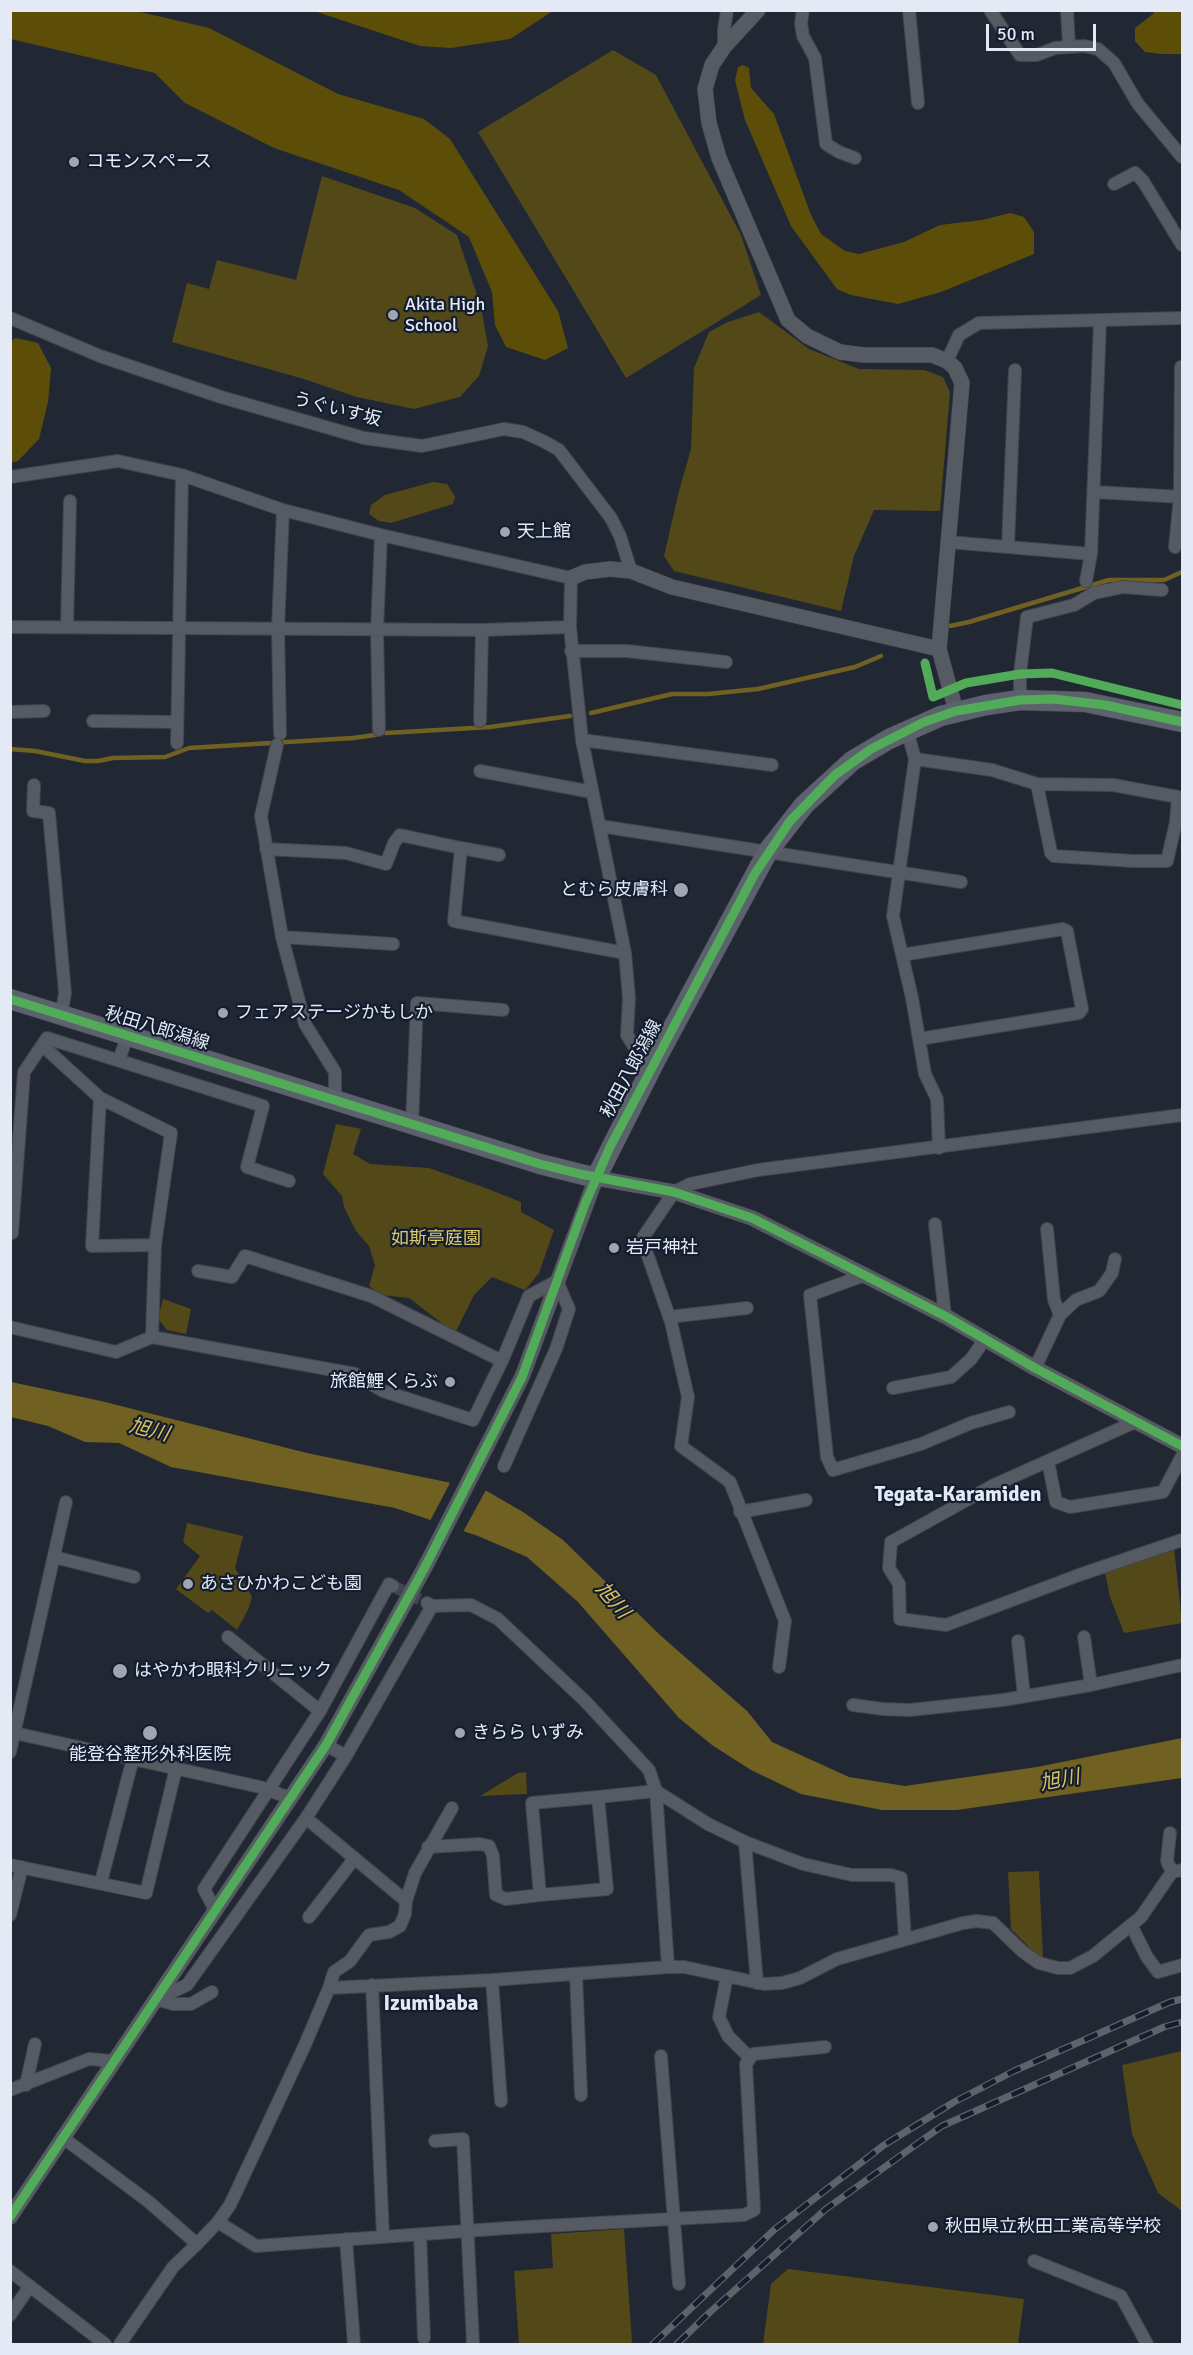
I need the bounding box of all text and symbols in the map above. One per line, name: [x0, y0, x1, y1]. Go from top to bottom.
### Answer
scale bar: [989, 12, 1098, 50]
text: 50 m: [997, 23, 1035, 45]
place label: コモンスペース: [86, 151, 212, 173]
marker: コモンスペース: [67, 155, 81, 169]
place label: Akita High School: [405, 294, 485, 336]
marker: Akita High School: [386, 308, 400, 322]
street label: うぐいす坂: [291, 389, 383, 431]
place label: 天上館: [517, 521, 571, 543]
marker: 天上館: [498, 525, 512, 539]
place label: とむら皮膚科: [560, 879, 668, 901]
marker: とむら皮膚科: [672, 881, 690, 899]
place label: フェアステージかもしか: [235, 1002, 433, 1024]
street label: 秋田八郎潟線: [102, 1003, 212, 1055]
marker: フェアステージかもしか: [216, 1006, 230, 1020]
street label: 秋田八郎潟線: [597, 1016, 667, 1122]
park label: 如斯亭庭園: [391, 1228, 481, 1250]
place label: 岩戸神社: [626, 1237, 698, 1259]
marker: 岩戸神社: [607, 1241, 621, 1255]
place label: 旅館鯉くらぶ: [330, 1371, 438, 1393]
marker: 旅館鯉くらぶ: [443, 1375, 457, 1389]
water label: 旭川: [127, 1415, 171, 1447]
district label: Tegata-Karamiden: [875, 1482, 1041, 1508]
place label: あさひかわこども園: [200, 1573, 362, 1595]
marker: あさひかわこども園: [181, 1577, 195, 1591]
water label: 旭川: [590, 1578, 634, 1624]
place label: はやかわ眼科クリニック: [134, 1660, 332, 1682]
marker: はやかわ眼科クリニック: [111, 1662, 129, 1680]
place label: きらら いずみ: [472, 1722, 584, 1744]
marker: 能登谷整形外科医院: [141, 1724, 159, 1742]
marker: きらら いずみ: [453, 1726, 467, 1740]
place label: 能登谷整形外科医院: [69, 1744, 231, 1766]
water label: 旭川: [1038, 1765, 1082, 1797]
district label: Izumibaba: [384, 1991, 478, 2017]
place label: 秋田県立秋田工業高等学校: [945, 2216, 1161, 2238]
marker: 秋田県立秋田工業高等学校: [926, 2220, 940, 2234]

